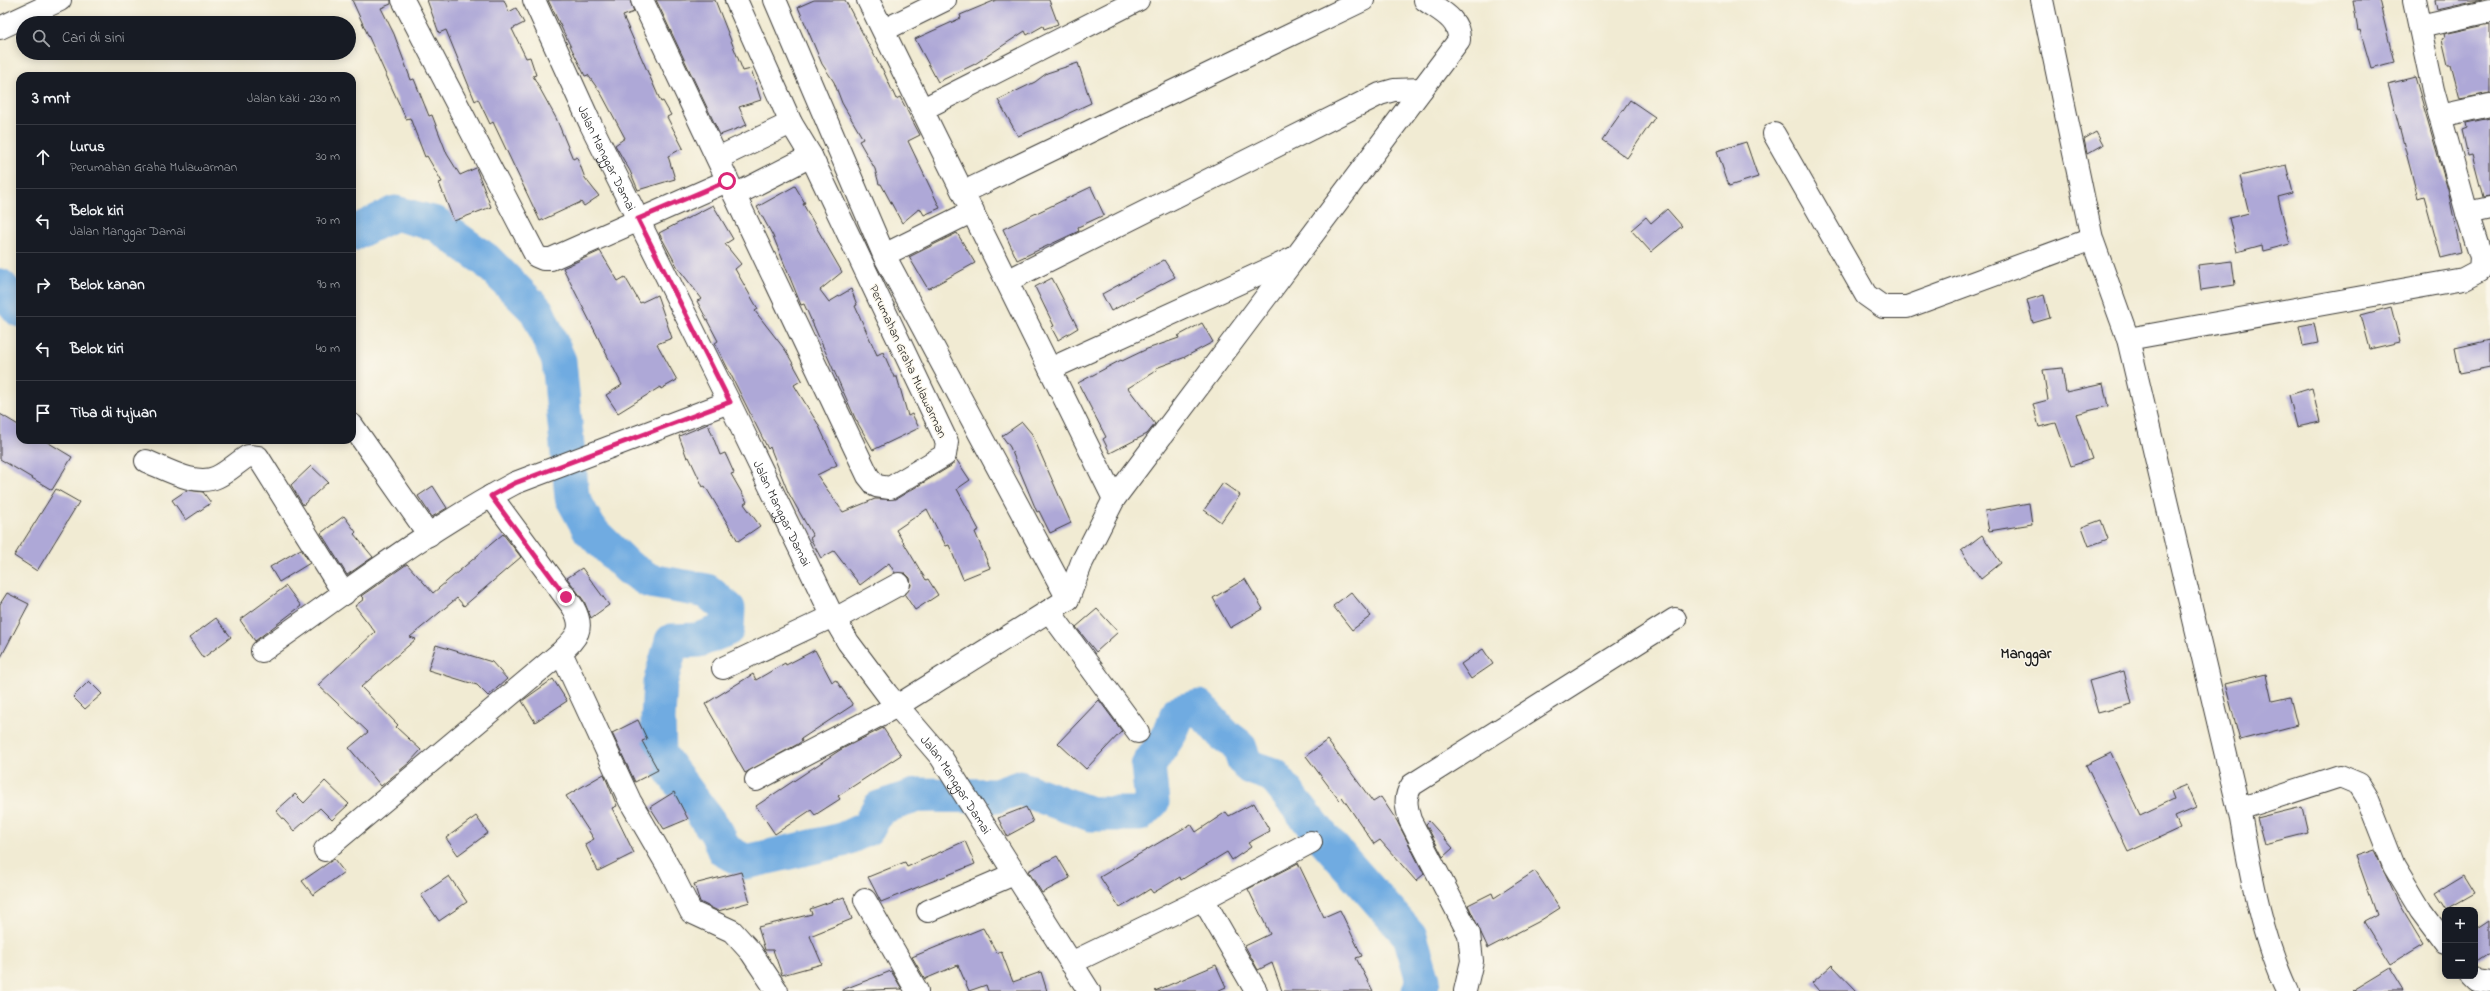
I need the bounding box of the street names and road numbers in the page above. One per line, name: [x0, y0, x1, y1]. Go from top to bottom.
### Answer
street label: Jalan Manggar Damai: [572, 102, 640, 214]
street label: Perumahan Graha Mulawarman: [864, 282, 952, 441]
street label: Jalan Manggar Damai: [748, 457, 815, 570]
street label: Jalan Manggar Damai: [915, 732, 995, 838]

